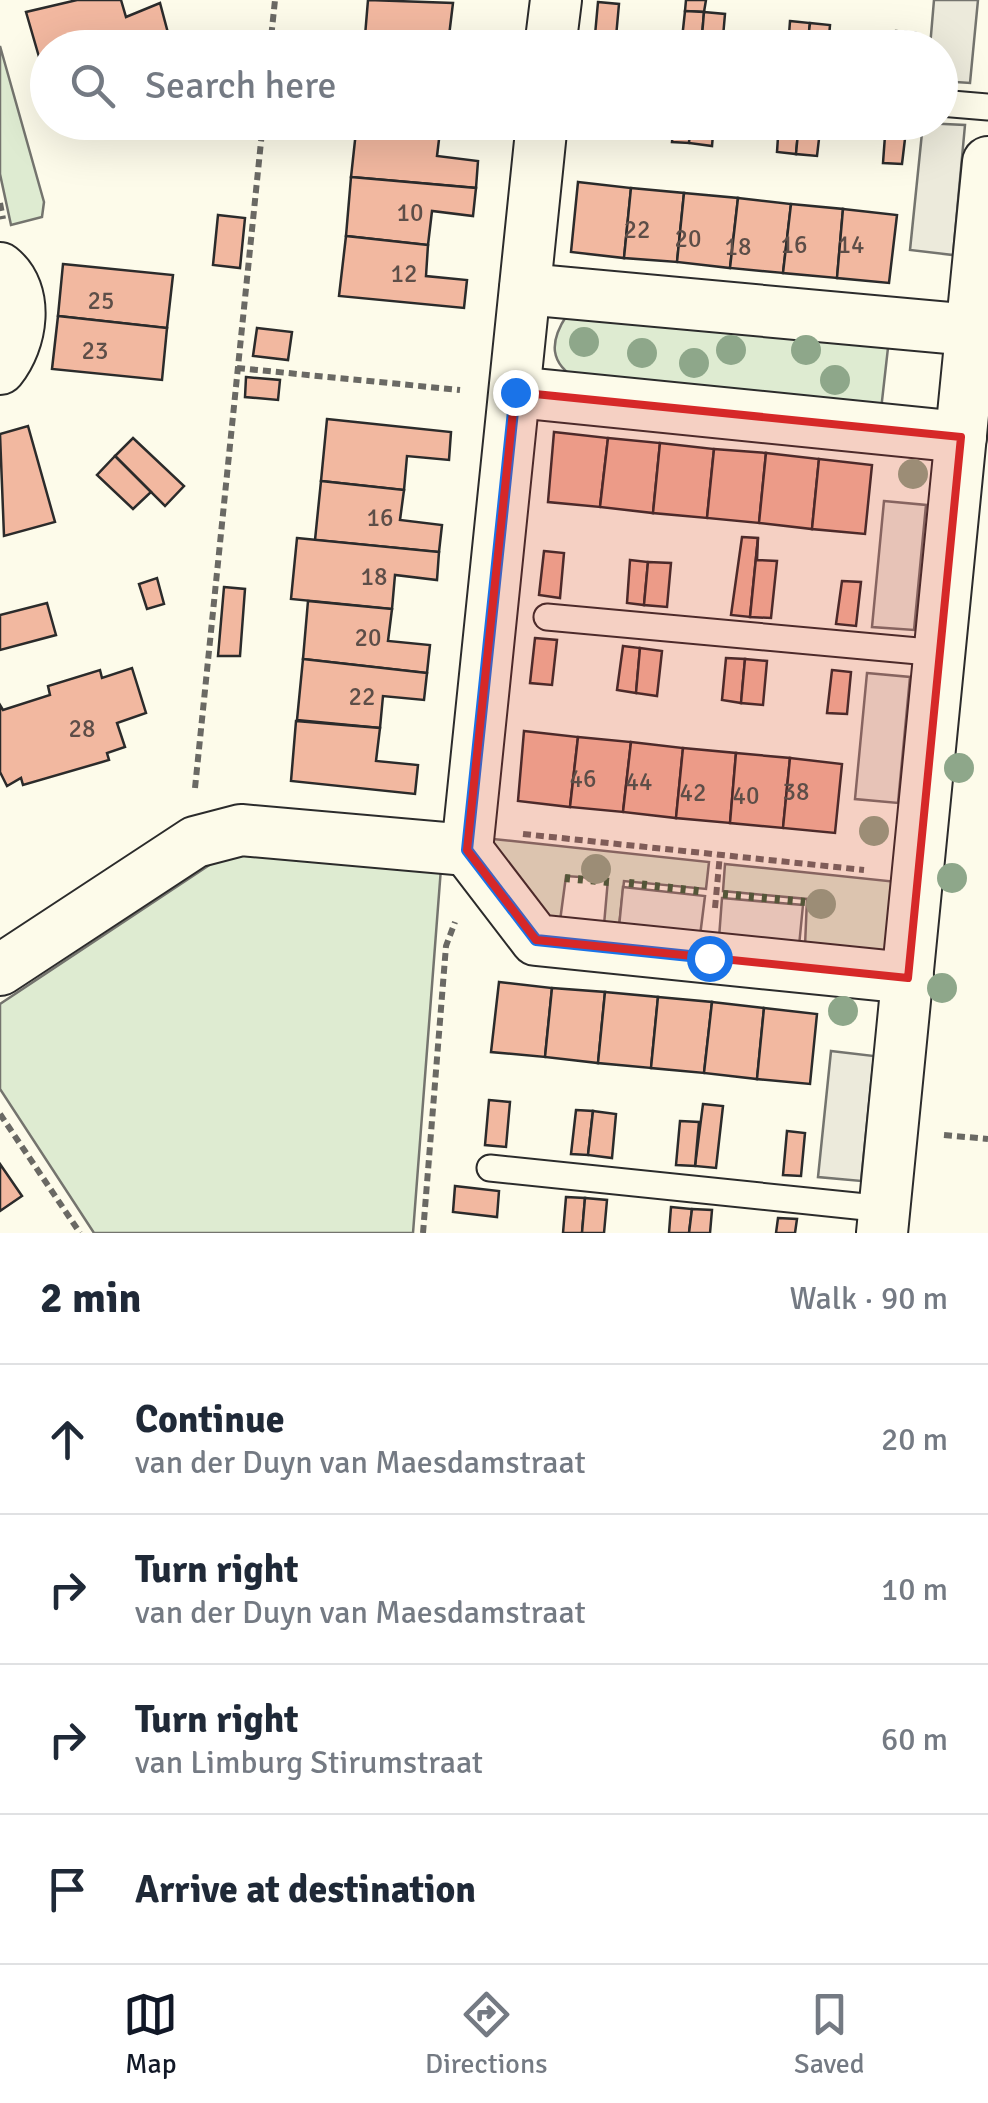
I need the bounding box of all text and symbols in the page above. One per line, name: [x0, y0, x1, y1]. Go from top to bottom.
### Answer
search box: [30, 30, 958, 140]
icon: search: [65, 58, 120, 113]
text: Search here: [145, 62, 337, 109]
house number: 10: [396, 197, 424, 228]
house number: 22: [623, 214, 651, 245]
house number: 20: [674, 223, 702, 254]
house number: 16: [780, 229, 808, 260]
house number: 14: [837, 229, 865, 260]
house number: 18: [724, 231, 752, 262]
house number: 12: [390, 258, 418, 289]
house number: 25: [87, 285, 115, 316]
house number: 23: [81, 335, 109, 366]
route end: [493, 370, 539, 416]
house number: 16: [366, 502, 394, 533]
house number: 18: [360, 561, 388, 592]
house number: 20: [354, 622, 382, 653]
house number: 22: [348, 681, 376, 712]
house number: 28: [68, 713, 96, 744]
house number: 46: [569, 763, 597, 794]
house number: 44: [625, 766, 653, 797]
house number: 38: [782, 776, 810, 807]
house number: 42: [679, 777, 707, 808]
house number: 40: [732, 780, 760, 811]
route start: [687, 936, 733, 982]
text: 2 min: [40, 1273, 141, 1324]
text: Walk · 90 m: [789, 1279, 948, 1318]
text: Continue: [135, 1396, 285, 1443]
icon: ahead: [40, 1412, 95, 1467]
text: 20 m: [881, 1420, 948, 1459]
text: van der Duyn van Maesdamstraat: [135, 1443, 586, 1482]
text: Turn right: [135, 1546, 299, 1593]
icon: right: [40, 1562, 95, 1617]
text: 10 m: [881, 1570, 948, 1609]
text: van der Duyn van Maesdamstraat: [135, 1593, 586, 1632]
text: Turn right: [135, 1696, 299, 1743]
icon: right: [40, 1712, 95, 1767]
text: 60 m: [881, 1720, 948, 1759]
text: van Limburg Stirumstraat: [135, 1743, 483, 1782]
icon: arrive: [40, 1862, 95, 1917]
text: Arrive at destination: [135, 1866, 476, 1913]
tab: Map: [123, 1987, 178, 2081]
tab: Directions: [425, 1987, 547, 2081]
tab: Saved: [794, 1987, 865, 2081]

